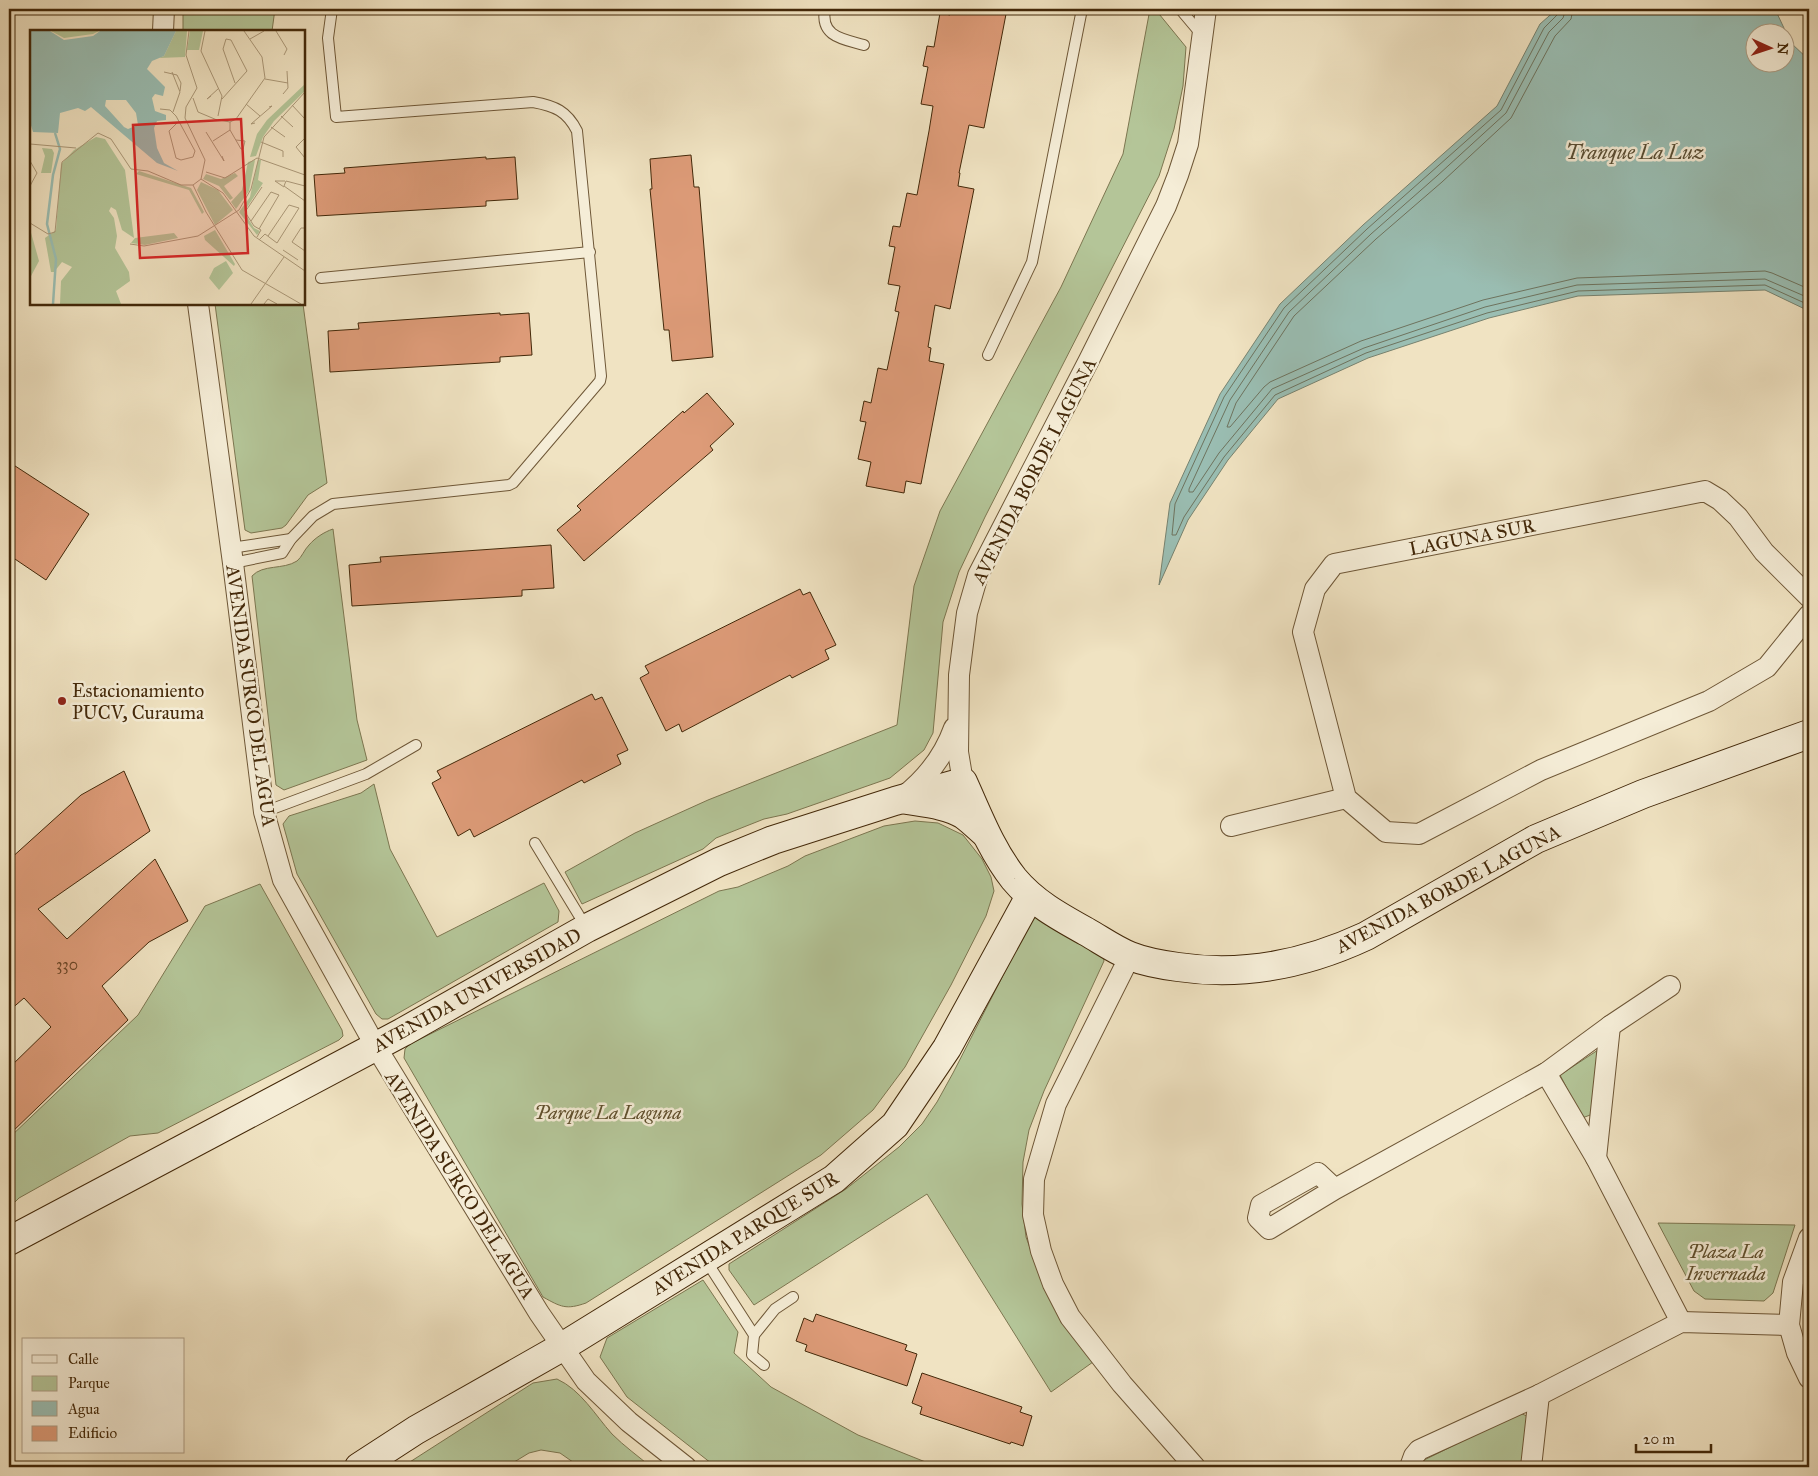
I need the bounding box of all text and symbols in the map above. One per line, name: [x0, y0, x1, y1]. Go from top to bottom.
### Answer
north arrow: [1746, 22, 1796, 72]
inset map: [30, 30, 305, 305]
text: N: [1774, 42, 1791, 55]
water label: Tranque La Luz: [1566, 140, 1704, 164]
street label: AVENIDA BORDE LAGUNA: [966, 354, 1101, 589]
street label: LAGUNA SUR: [1407, 513, 1538, 560]
street label: AVENIDA SURCO DEL AGUA: [221, 563, 281, 829]
place label: Estacionamiento PUCV, Curauma: [72, 679, 205, 724]
marker: Estacionamiento PUCV, Curauma: [56, 695, 68, 707]
street label: AVENIDA BORDE LAGUNA: [1331, 820, 1564, 959]
street label: AVENIDA UNIVERSIDAD: [368, 923, 585, 1057]
house number: 330: [56, 955, 78, 974]
street label: AVENIDA SURCO DEL AGUA: [380, 1066, 540, 1303]
park label: Parque La Laguna: [534, 1101, 682, 1124]
street label: AVENIDA PARQUE SUR: [647, 1166, 843, 1300]
park label: Plaza La Invernada: [1685, 1240, 1766, 1285]
legend: [22, 1338, 185, 1454]
text: Calle: [68, 1350, 99, 1368]
text: Parque: [68, 1374, 110, 1393]
text: Agua: [67, 1400, 100, 1418]
scale bar: [1636, 1421, 1710, 1453]
text: Edificio: [68, 1424, 117, 1442]
text: 20 m: [1643, 1430, 1675, 1448]

